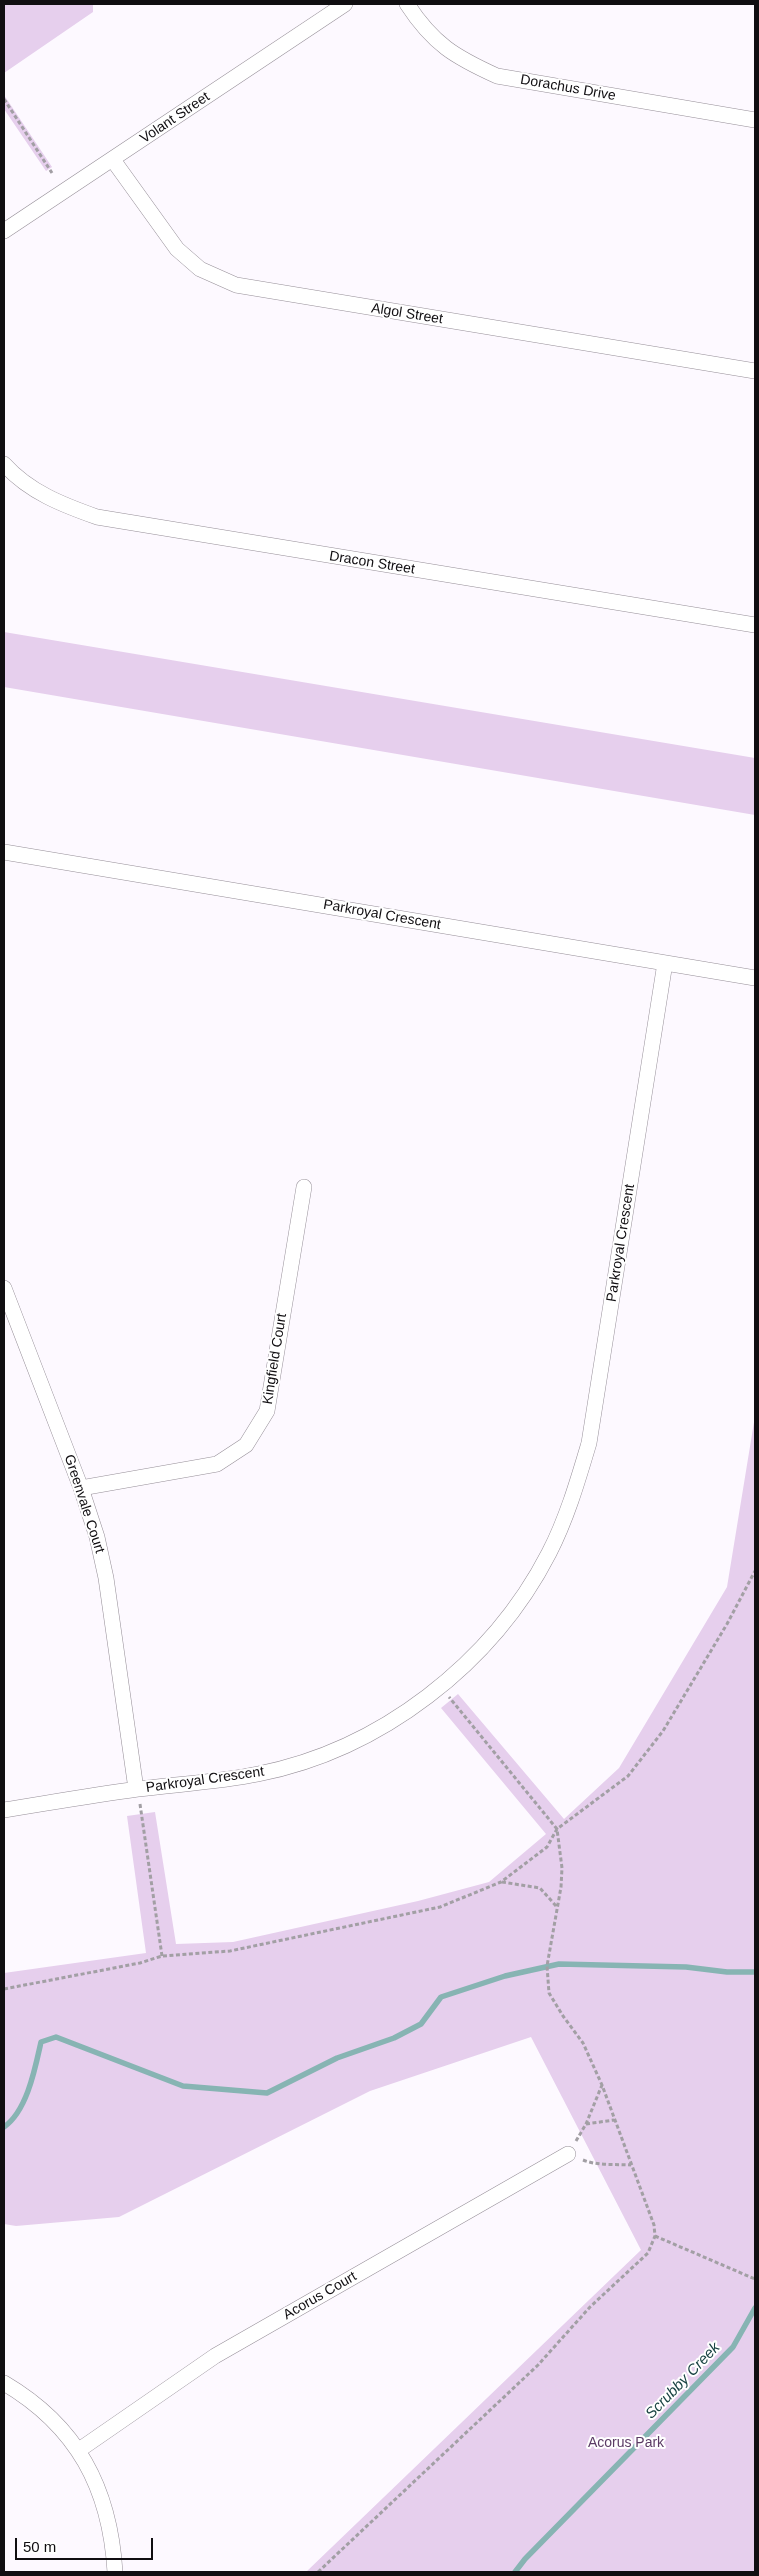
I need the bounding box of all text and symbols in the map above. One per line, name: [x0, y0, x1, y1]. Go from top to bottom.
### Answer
street label: Dorachus Drive: [519, 71, 617, 105]
street label: Volant Street: [137, 89, 213, 147]
street label: Algol Street: [370, 300, 444, 328]
street label: Dracon Street: [328, 548, 416, 578]
street label: Parkroyal Crescent: [322, 896, 442, 934]
street label: Parkroyal Crescent: [603, 1183, 639, 1303]
street label: Kingfield Court: [260, 1312, 290, 1406]
street label: Greenvale Court: [60, 1453, 108, 1555]
street label: Parkroyal Crescent: [145, 1763, 265, 1797]
street label: Acorus Court: [280, 2268, 360, 2324]
water label: Scrubby Creek: [642, 2339, 724, 2423]
park label: Acorus Park: [588, 2435, 664, 2451]
scale bar: [18, 2528, 155, 2560]
text: 50 m: [23, 2538, 56, 2555]

